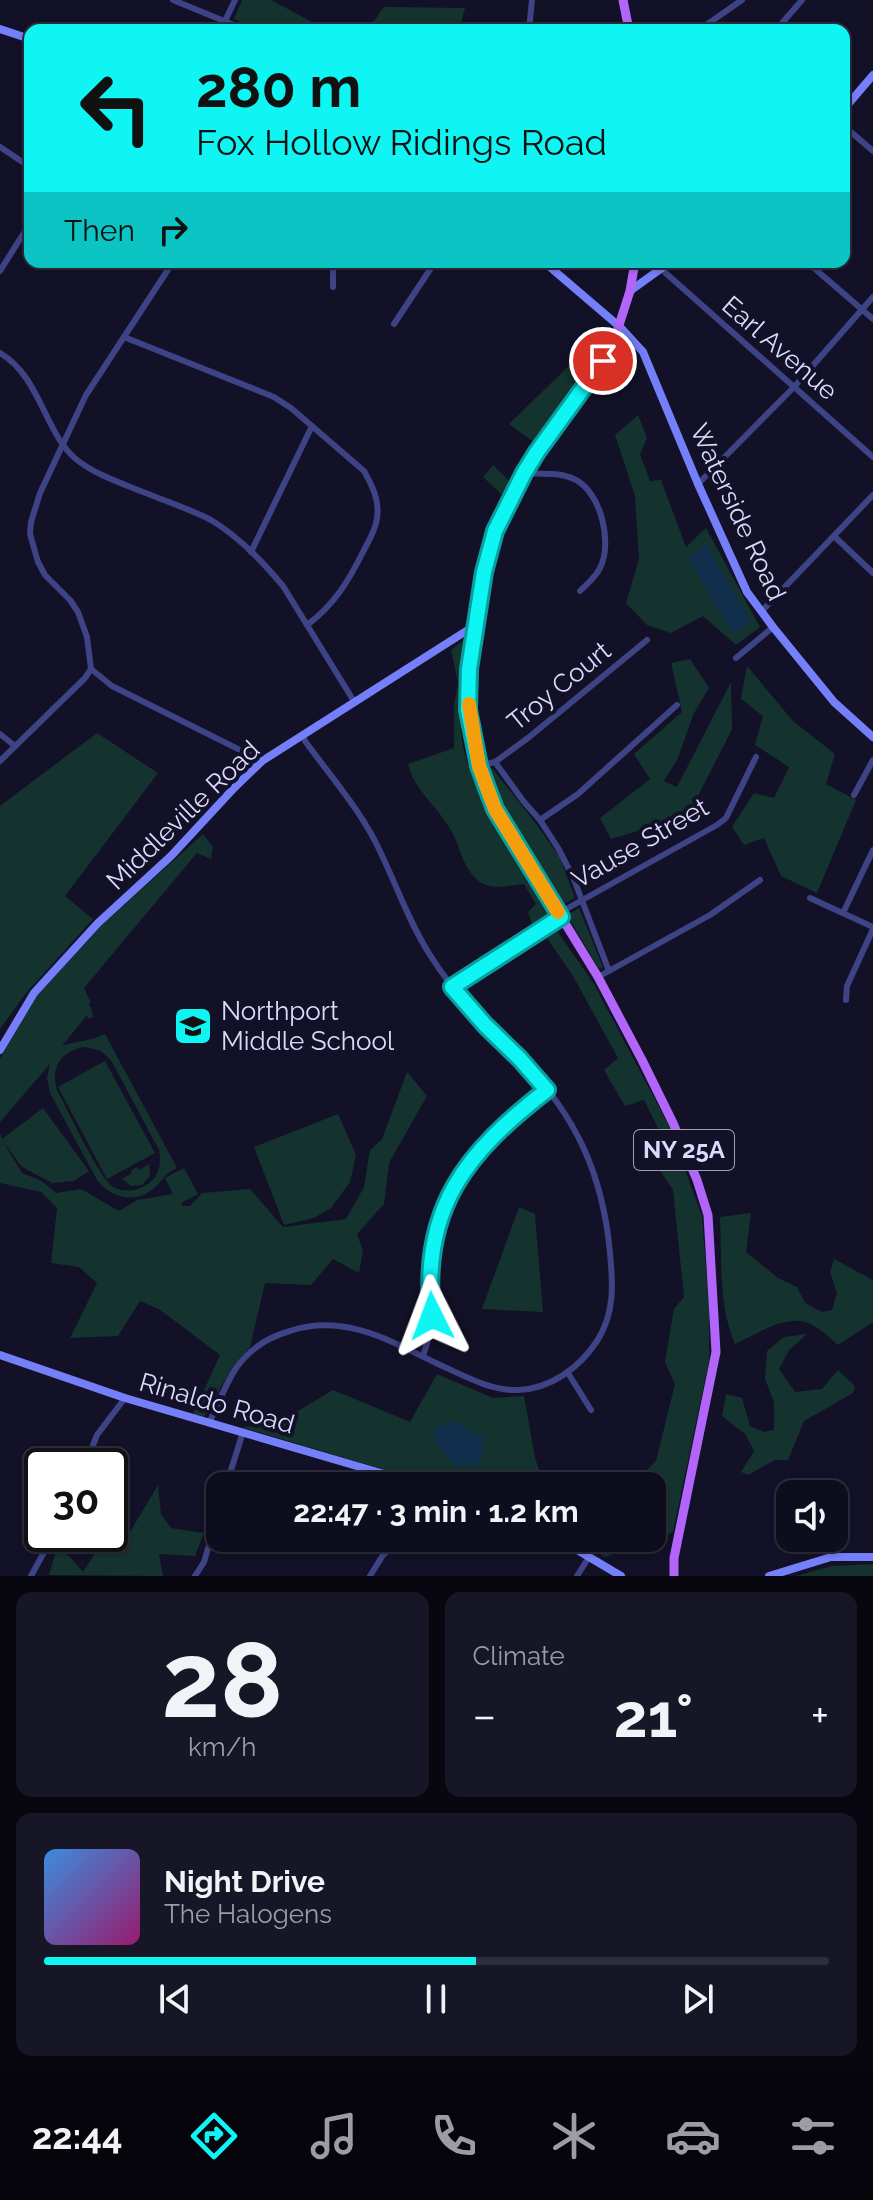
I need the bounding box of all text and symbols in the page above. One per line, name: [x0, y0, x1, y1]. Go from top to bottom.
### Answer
text: 280 m: [196, 54, 361, 120]
icon: left: [64, 56, 168, 160]
text: Fox Hollow Ridings Road: [196, 121, 607, 163]
icon: right: [151, 208, 195, 252]
text: Then: [64, 213, 135, 248]
street label: Earl Avenue: [716, 290, 844, 406]
pin: [569, 327, 637, 395]
icon: arrive: [581, 339, 625, 383]
street label: Waterside Road: [684, 419, 792, 605]
street label: Troy Court: [501, 635, 617, 737]
street label: Middleville Road: [100, 734, 266, 896]
street label: Vause Street: [566, 792, 714, 894]
place label: Northport Middle School: [221, 996, 395, 1056]
school or university icon: Northport Middle School: [172, 1005, 214, 1047]
road number: NY 25A: [634, 1130, 734, 1170]
position arrow: [390, 1274, 474, 1358]
street label: Rinaldo Road: [136, 1367, 298, 1439]
speed limit sign: 30: [24, 1448, 128, 1552]
map controls: [776, 1480, 848, 1552]
button: sound: [776, 1480, 848, 1552]
text: 22:47 · 3 min · 1.2 km: [293, 1494, 579, 1529]
text: 28: [162, 1619, 283, 1741]
text: Climate: [473, 1641, 565, 1671]
text: 21°: [614, 1681, 693, 1751]
text: −: [473, 1690, 496, 1741]
text: +: [811, 1690, 829, 1741]
text: km/h: [188, 1732, 257, 1762]
text: Night Drive: [164, 1864, 325, 1899]
text: The Halogens: [164, 1899, 332, 1929]
icon: previous: [153, 1977, 197, 2021]
icon: pause: [414, 1977, 458, 2021]
icon: next: [676, 1977, 720, 2021]
icon: directions: [186, 2108, 242, 2164]
icon: music: [306, 2108, 362, 2164]
icon: phone: [426, 2108, 482, 2164]
icon: climate: [546, 2108, 602, 2164]
icon: car: [665, 2108, 721, 2164]
icon: filters: [785, 2108, 841, 2164]
text: 22:44: [32, 2115, 123, 2157]

